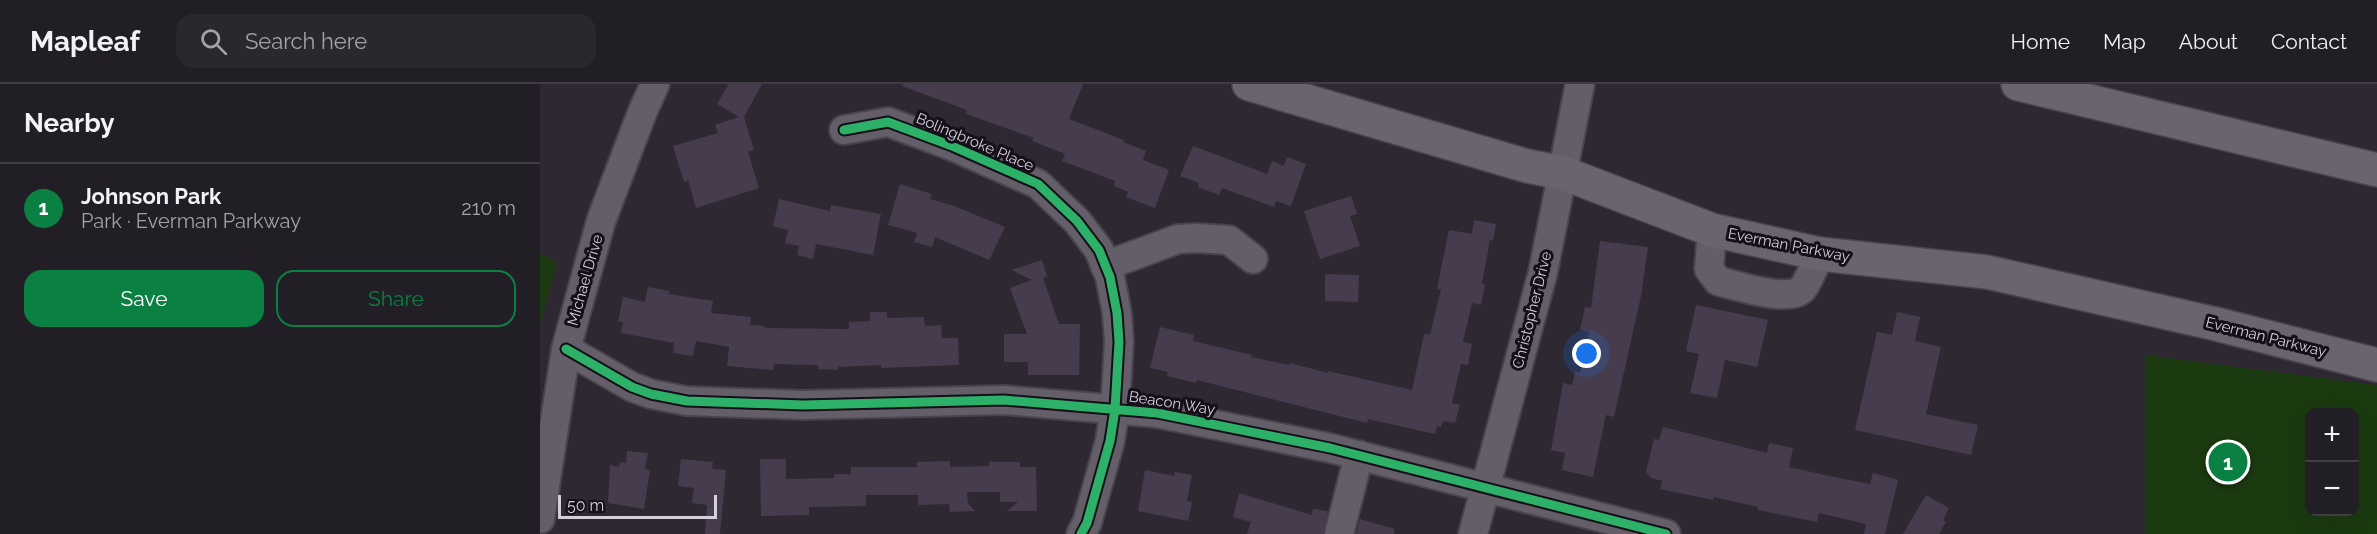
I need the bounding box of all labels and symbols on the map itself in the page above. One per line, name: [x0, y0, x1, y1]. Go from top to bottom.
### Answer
street label: Bolingbroke Place: [913, 109, 1037, 175]
street label: Everman Parkway: [1726, 224, 1852, 266]
street label: Michael Drive: [563, 232, 607, 327]
street label: Christopher Drive: [1509, 249, 1555, 370]
street label: Everman Parkway: [2204, 313, 2328, 361]
your location: [1572, 339, 1601, 368]
street label: Beacon Way: [1128, 387, 1216, 419]
pin: 1: [2208, 440, 2248, 484]
scale bar: [558, 492, 717, 520]

